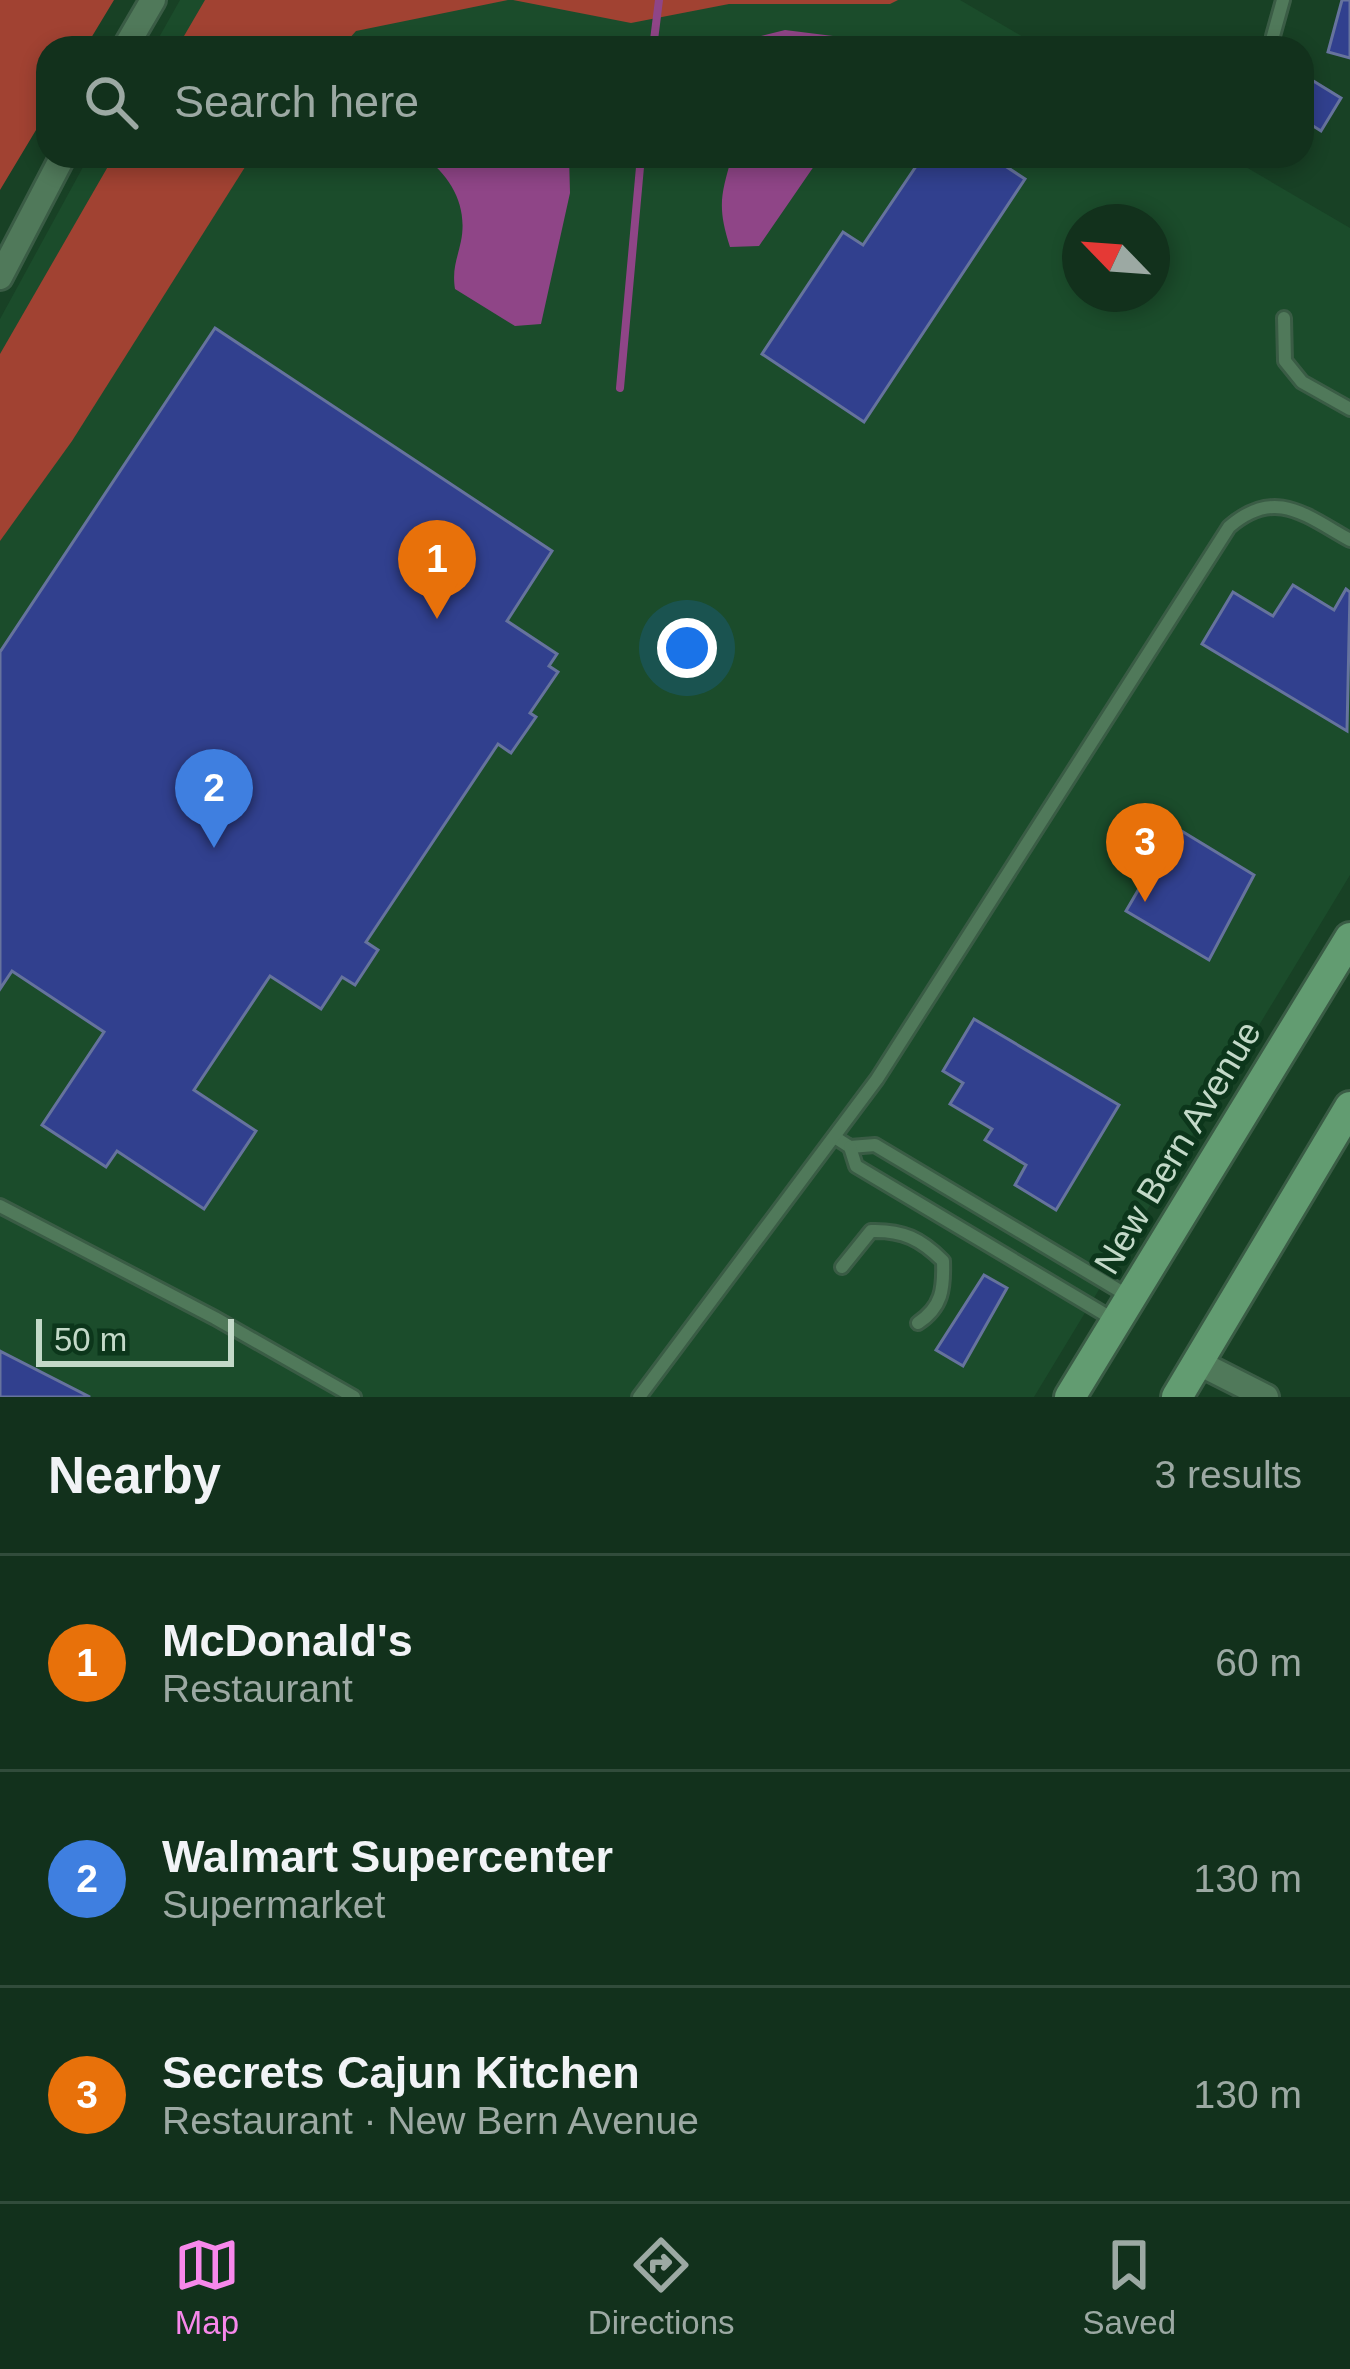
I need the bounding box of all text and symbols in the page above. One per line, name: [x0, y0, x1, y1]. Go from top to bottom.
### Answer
search box: [36, 36, 1314, 168]
icon: search: [78, 69, 144, 135]
text: Search here: [174, 76, 419, 127]
north arrow: [1062, 204, 1170, 312]
pin: 1: [398, 520, 476, 619]
your location: [657, 618, 717, 678]
pin: 2: [175, 749, 253, 848]
pin: 3: [1106, 803, 1184, 902]
street label: New Bern Avenue: [1086, 1013, 1269, 1281]
scale bar: [36, 1313, 234, 1366]
text: 50 m: [54, 1321, 127, 1358]
text: Nearby: [48, 1447, 221, 1504]
text: 3 results: [1155, 1453, 1302, 1496]
text: McDonald's: [162, 1615, 413, 1666]
text: 1: [76, 1641, 98, 1684]
text: 60 m: [1215, 1641, 1302, 1684]
text: Restaurant: [162, 1667, 353, 1710]
text: Walmart Supercenter: [162, 1831, 613, 1882]
text: 2: [76, 1857, 98, 1900]
text: 130 m: [1194, 1857, 1302, 1900]
text: Supermarket: [162, 1883, 385, 1926]
text: Secrets Cajun Kitchen: [162, 2047, 640, 2098]
text: 3: [76, 2073, 98, 2116]
text: 130 m: [1194, 2073, 1302, 2116]
text: Restaurant · New Bern Avenue: [162, 2099, 699, 2142]
tab: Map: [174, 2232, 240, 2342]
tab: Directions: [588, 2232, 735, 2342]
tab: Saved: [1082, 2232, 1176, 2342]

